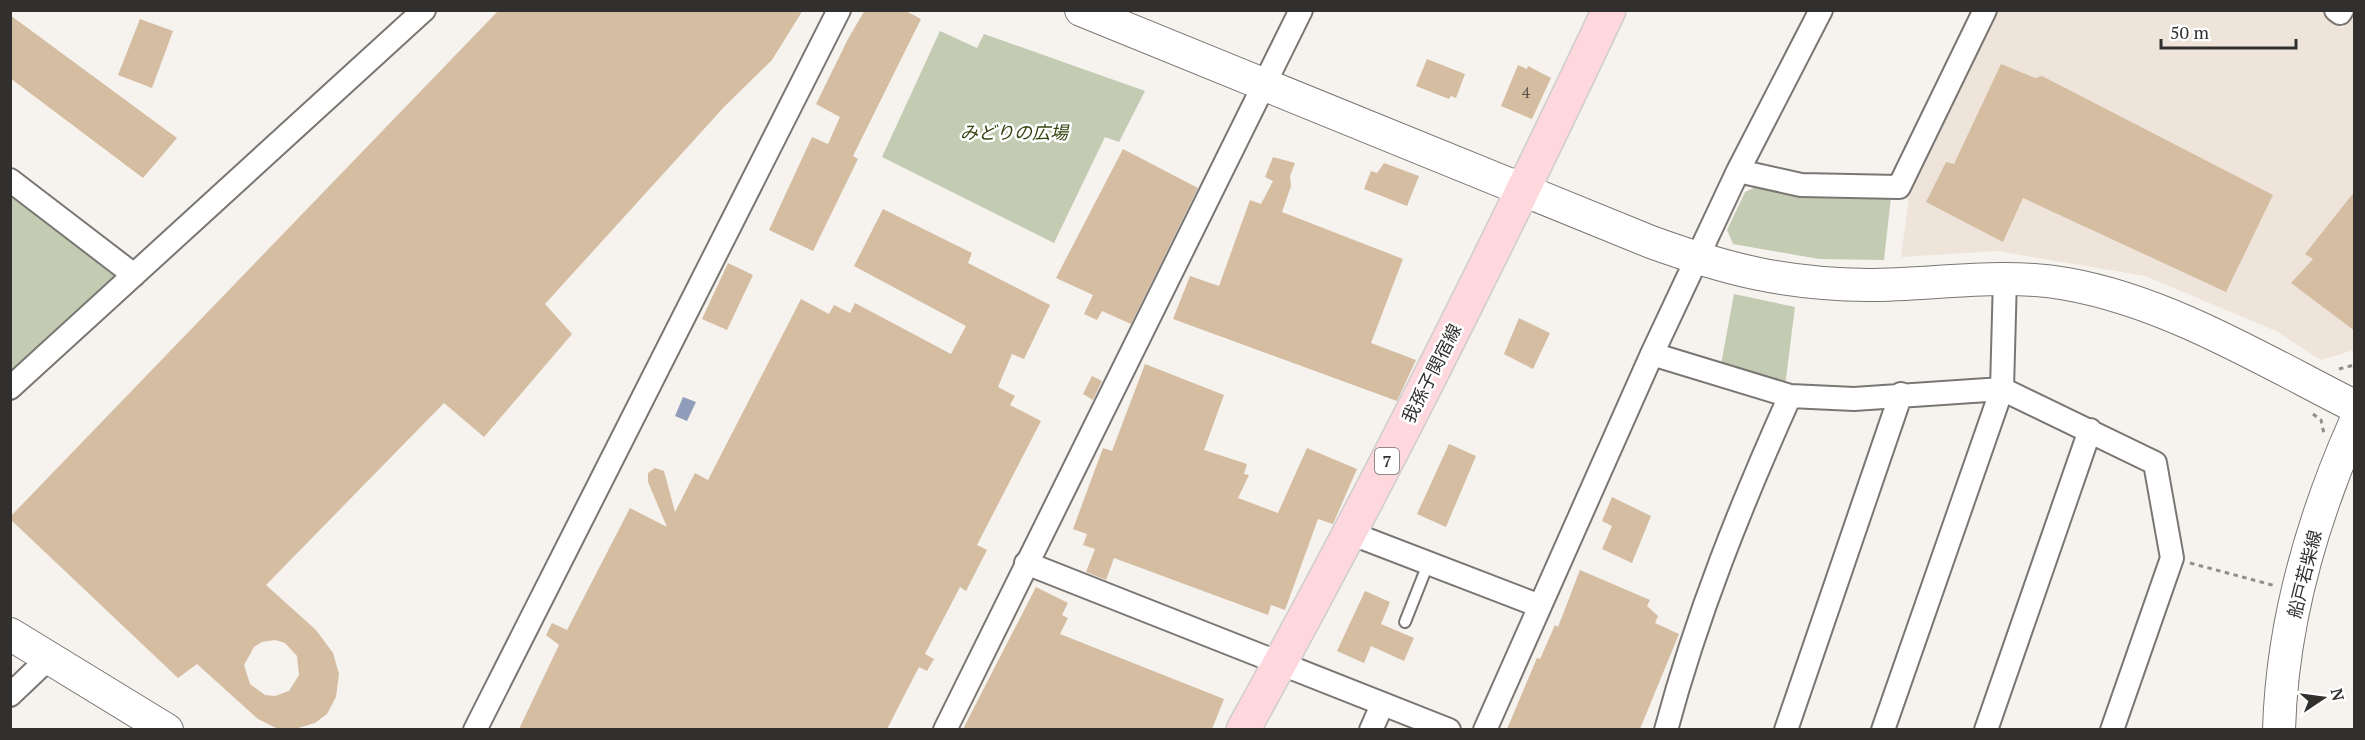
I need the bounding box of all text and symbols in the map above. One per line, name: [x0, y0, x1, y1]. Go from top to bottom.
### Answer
scale bar: [2161, 12, 2296, 50]
text: 50 m: [2170, 20, 2210, 44]
house number: 4: [1522, 82, 1530, 102]
park label: みどりの広場: [960, 120, 1070, 144]
street label: 我孫子関宿線: [1396, 319, 1466, 427]
road number: 7: [1375, 448, 1399, 474]
street label: 船戸若柴線: [2281, 527, 2327, 621]
north arrow: [2293, 668, 2353, 728]
text: N: [2326, 686, 2350, 703]

